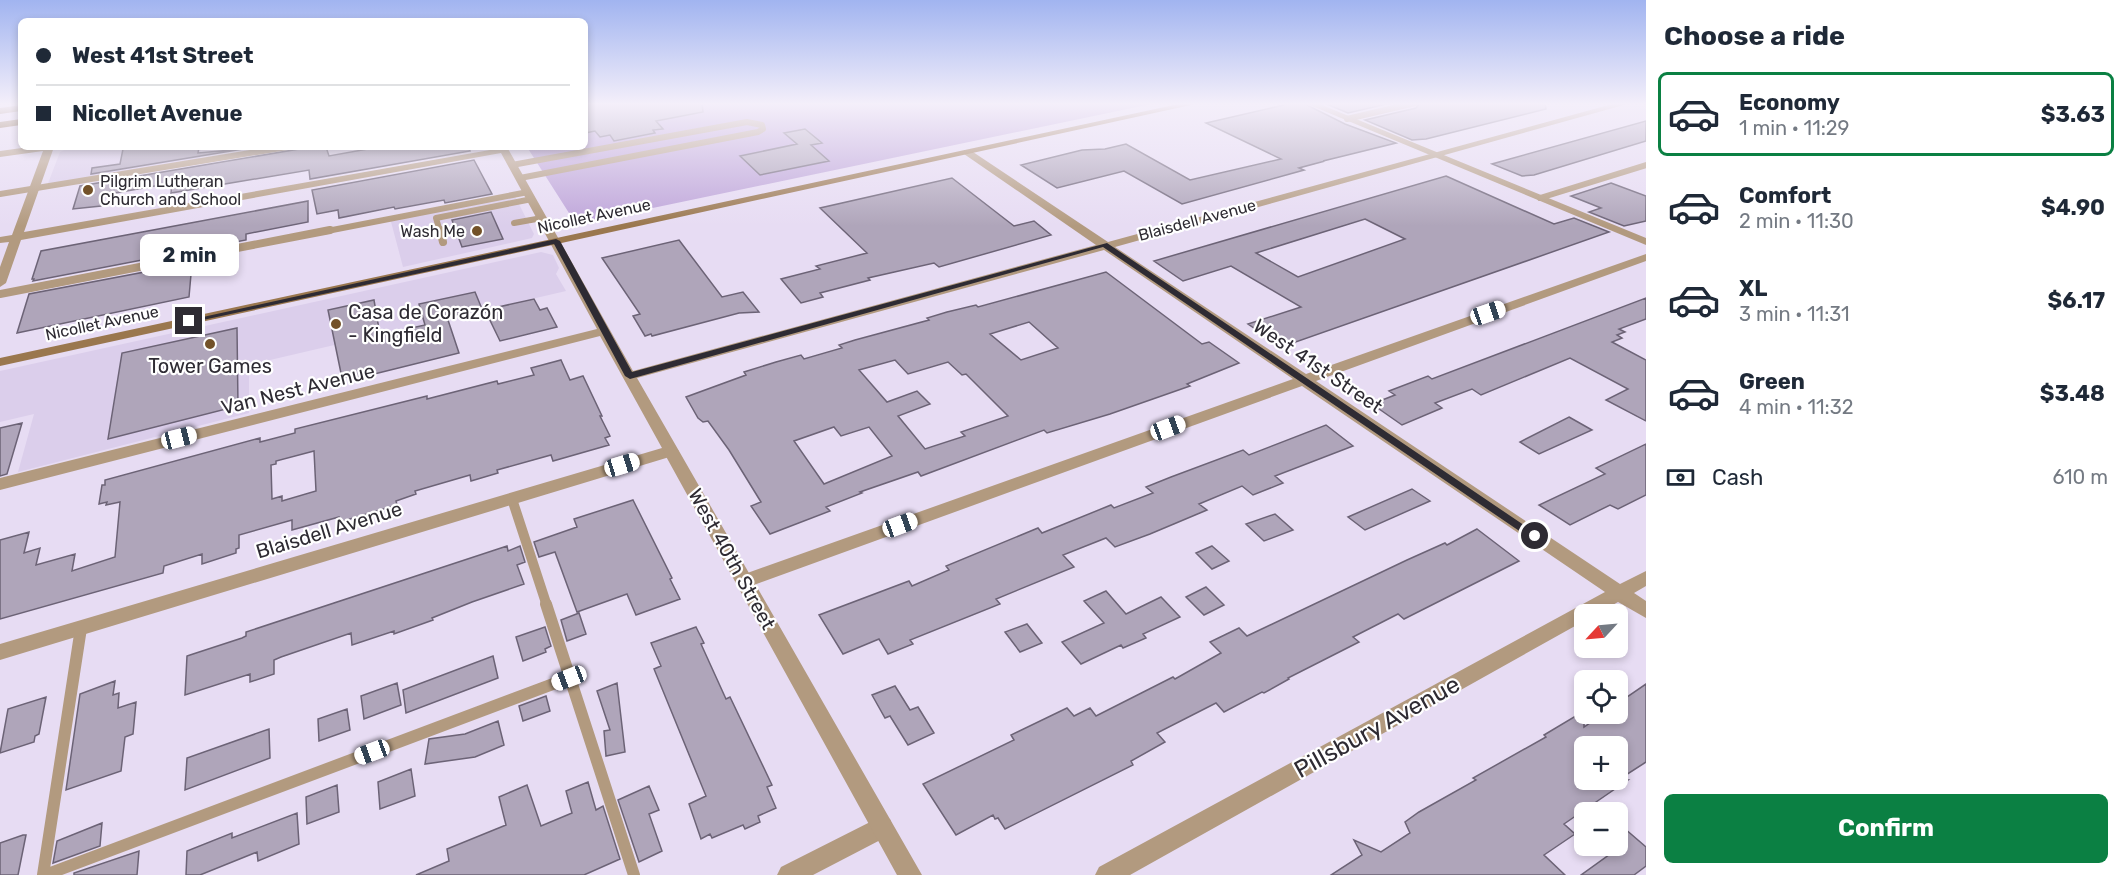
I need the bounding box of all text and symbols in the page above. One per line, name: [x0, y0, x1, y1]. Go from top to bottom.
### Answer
text: Choose a ride: [1664, 20, 1845, 52]
text: West 41st Street: [72, 42, 254, 69]
icon: car: [1667, 87, 1721, 141]
text: Economy: [1739, 89, 1840, 116]
text: Nicollet Avenue: [72, 100, 243, 127]
text: $3.63: [2041, 101, 2105, 128]
text: 1 min · 11:29: [1739, 116, 1849, 140]
place label: Pilgrim Lutheran Church and School: [100, 172, 241, 209]
icon: car: [1667, 180, 1721, 234]
text: Comfort: [1739, 182, 1831, 209]
marker: Pilgrim Lutheran Church and School: [81, 183, 95, 197]
text: $4.90: [2041, 194, 2105, 221]
street label: Nicollet Avenue: [536, 195, 652, 237]
street label: Blaisdell Avenue: [1136, 195, 1258, 245]
text: 2 min · 11:30: [1739, 209, 1854, 233]
place label: Wash Me: [400, 222, 465, 241]
marker: Wash Me: [470, 224, 484, 238]
callout: 2 min: [140, 234, 238, 276]
text: 2 min: [162, 243, 217, 267]
icon: car: [1667, 273, 1721, 327]
text: XL: [1739, 275, 1767, 302]
text: $6.17: [2048, 287, 2105, 314]
car: [1468, 299, 1508, 327]
place label: Casa de Corazón - Kingfield: [348, 300, 503, 347]
street label: Nicollet Avenue: [44, 302, 160, 344]
text: 3 min · 11:31: [1739, 302, 1850, 326]
route end: [175, 307, 202, 334]
street label: West 41st Street: [1249, 314, 1387, 418]
marker: Casa de Corazón - Kingfield: [329, 317, 343, 331]
marker: Tower Games: [203, 337, 217, 351]
place label: Tower Games: [148, 354, 272, 378]
street label: Van Nest Avenue: [219, 358, 377, 420]
icon: car: [1667, 366, 1721, 420]
text: Green: [1739, 368, 1805, 395]
text: $3.48: [2040, 380, 2105, 407]
text: 4 min · 11:32: [1739, 395, 1853, 419]
car: [1148, 413, 1188, 443]
car: [159, 425, 199, 451]
car: [602, 451, 642, 479]
icon: cash: [1664, 461, 1697, 494]
text: Cash: [1712, 464, 1763, 491]
text: 610 m: [2052, 465, 2108, 489]
street label: West 40th Street: [683, 484, 781, 634]
street label: Blaisdell Avenue: [253, 496, 405, 564]
car: [880, 510, 920, 540]
route start: [1521, 522, 1548, 549]
north arrow: [1574, 604, 1628, 658]
map controls: [1574, 604, 1628, 856]
car: [549, 663, 589, 693]
street label: Pillsbury Avenue: [1289, 670, 1465, 784]
button: locate: [1574, 670, 1628, 724]
button: +: [1574, 736, 1628, 790]
car: [352, 737, 392, 767]
button: Confirm: [1664, 794, 2108, 863]
button: −: [1574, 802, 1628, 856]

